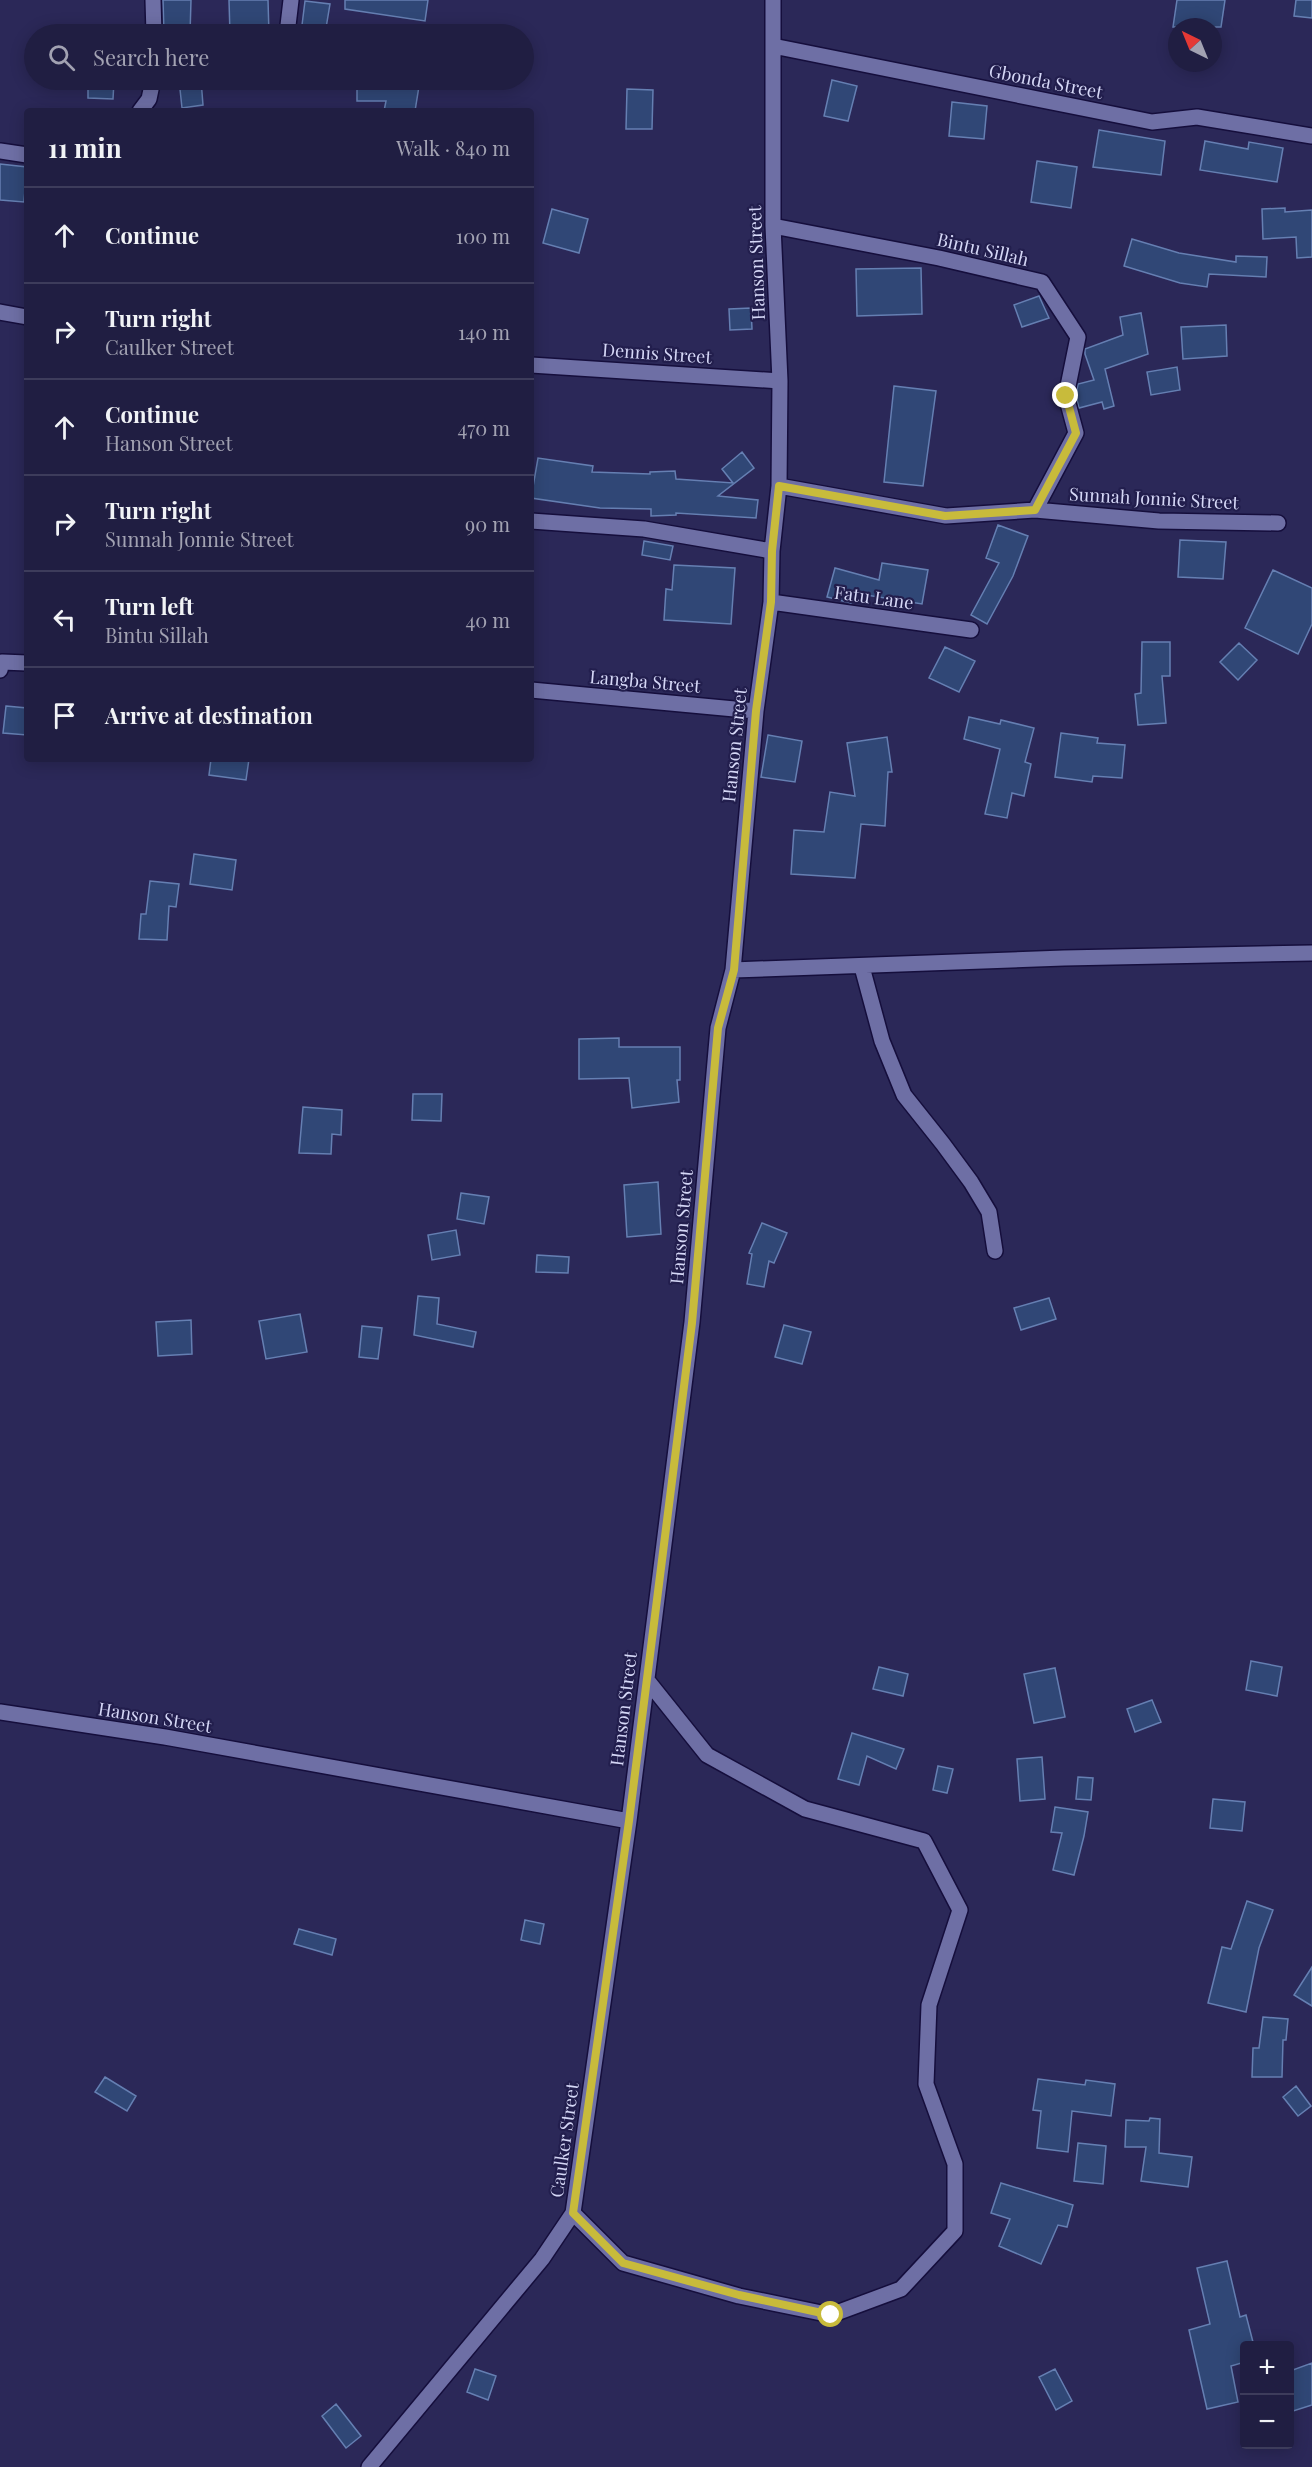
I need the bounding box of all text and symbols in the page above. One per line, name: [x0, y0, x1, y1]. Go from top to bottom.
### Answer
north arrow: [1168, 18, 1222, 72]
search box: [24, 24, 534, 90]
icon: search: [45, 41, 78, 74]
text: Search here: [93, 42, 209, 72]
street label: Gbonda Street: [987, 58, 1106, 104]
text: 11 min: [48, 130, 122, 165]
text: Walk · 840 m: [396, 134, 510, 161]
street label: Hanson Street: [742, 205, 770, 321]
icon: ahead: [48, 219, 81, 252]
text: Continue: [105, 220, 199, 250]
text: 100 m: [456, 222, 510, 249]
street label: Bintu Sillah: [935, 227, 1032, 271]
text: Turn right: [105, 303, 211, 333]
icon: right: [48, 315, 81, 348]
text: 140 m: [458, 318, 510, 345]
text: Caulker Street: [105, 333, 234, 360]
street label: Dennis Street: [601, 337, 713, 369]
route end: [1052, 382, 1078, 408]
text: Continue: [105, 399, 199, 429]
icon: ahead: [48, 411, 81, 444]
text: 470 m: [458, 414, 510, 441]
text: Hanson Street: [105, 429, 232, 456]
street label: Sunnah Jonnie Street: [1069, 482, 1240, 514]
text: Turn right: [105, 495, 211, 525]
icon: right: [48, 507, 81, 540]
text: 90 m: [465, 510, 510, 537]
text: Sunnah Jonnie Street: [105, 525, 294, 552]
street label: Fatu Lane: [833, 580, 915, 614]
text: Turn left: [105, 591, 194, 621]
icon: left: [48, 603, 81, 636]
text: 40 m: [465, 606, 510, 633]
text: Bintu Sillah: [105, 621, 209, 648]
street label: Langba Street: [589, 664, 702, 698]
street label: Hanson Street: [716, 686, 752, 803]
icon: arrive: [48, 699, 81, 732]
text: Arrive at destination: [105, 700, 313, 730]
street label: Hanson Street: [664, 1168, 698, 1285]
street label: Hanson Street: [604, 1650, 642, 1767]
street label: Hanson Street: [96, 1696, 214, 1738]
street label: Caulker Street: [544, 2080, 584, 2199]
route start: [817, 2301, 843, 2327]
map controls: [1240, 2341, 1294, 2449]
button: +: [1240, 2341, 1294, 2395]
button: −: [1240, 2395, 1294, 2449]

